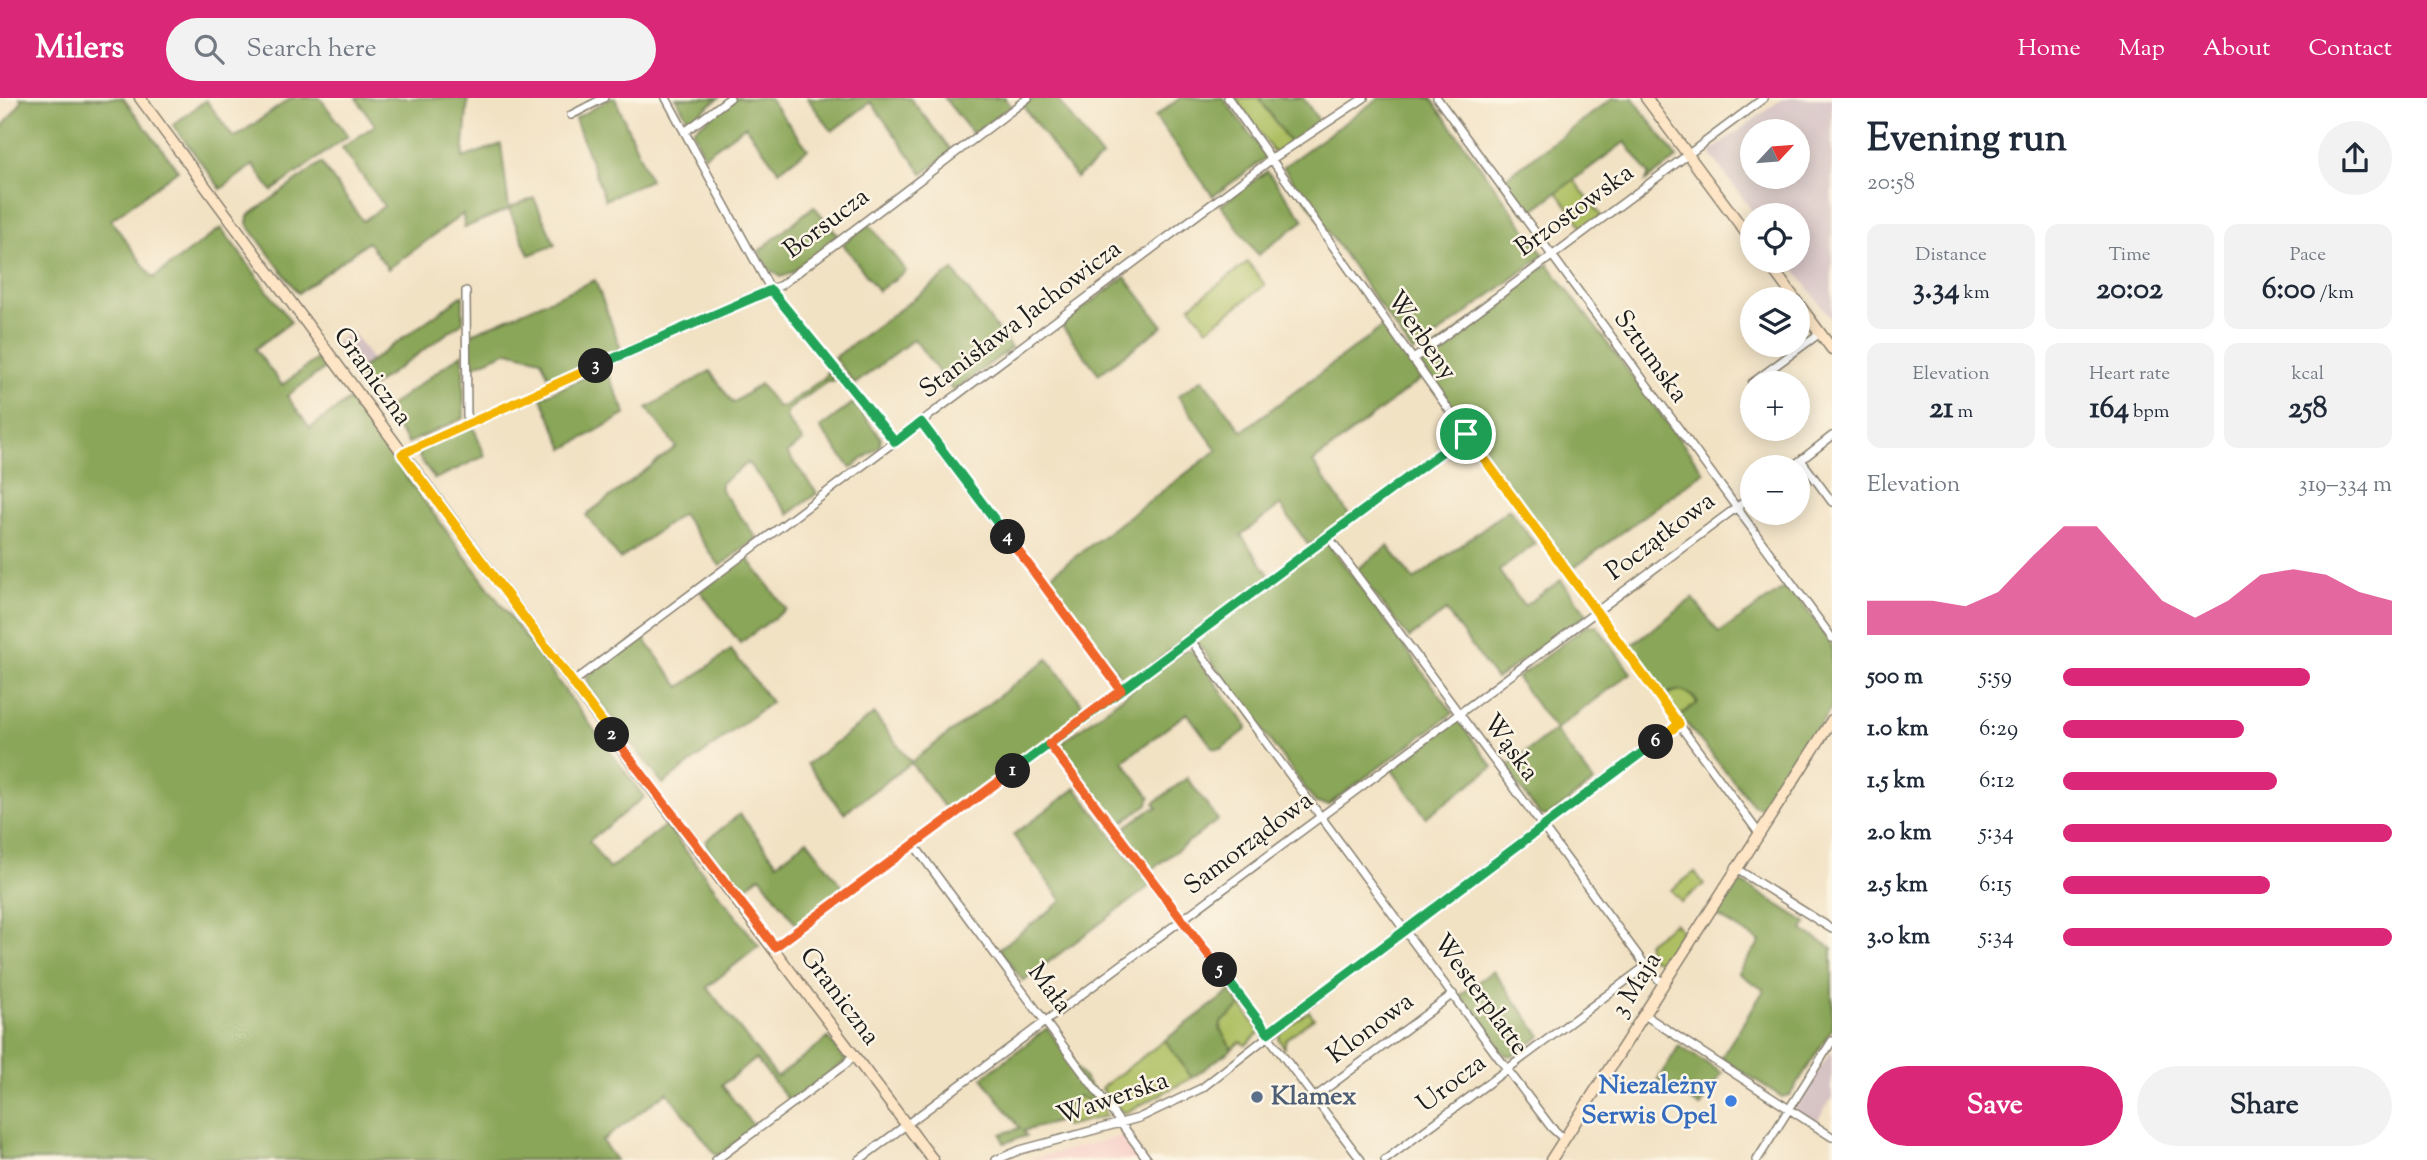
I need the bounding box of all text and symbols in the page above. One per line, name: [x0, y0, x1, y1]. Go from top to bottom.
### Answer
search box: [166, 18, 656, 81]
text: Milers: [35, 25, 124, 73]
icon: search: [190, 30, 228, 68]
text: Search here: [246, 31, 377, 68]
text: Home: [2018, 32, 2081, 66]
text: Map: [2119, 32, 2165, 66]
text: About: [2203, 32, 2270, 66]
text: Contact: [2308, 32, 2392, 66]
text: Evening run: [1867, 114, 2067, 168]
north arrow: [1740, 119, 1810, 189]
map controls: [1740, 119, 1810, 525]
button: share: [2318, 121, 2392, 195]
street label: Brzostowska: [1508, 155, 1642, 267]
text: 20:58: [1867, 167, 1915, 200]
street label: Borsucza: [776, 179, 878, 269]
button: locate: [1740, 203, 1810, 273]
street label: Stanisława Jachowicza: [912, 232, 1130, 408]
text: Distance: [1915, 242, 1987, 269]
text: Time: [2108, 242, 2151, 269]
text: Pace: [2290, 242, 2326, 269]
text: 3.34: [1913, 269, 1960, 312]
text: 20:02: [2096, 269, 2163, 312]
text: 6:00: [2262, 269, 2316, 312]
text: km: [1960, 280, 1990, 307]
text: /km: [2316, 280, 2354, 307]
street label: Werbeny: [1377, 284, 1465, 388]
button: layers: [1740, 287, 1810, 357]
street label: Sztumska: [1604, 303, 1696, 411]
street label: Graniczna: [323, 320, 421, 434]
pin: 3: [578, 348, 614, 384]
text: 3: [592, 352, 599, 379]
text: Elevation: [1913, 361, 1990, 388]
text: Heart rate: [2089, 361, 2170, 388]
text: kcal: [2291, 361, 2324, 388]
button: +: [1740, 371, 1810, 441]
text: 21: [1929, 388, 1953, 431]
text: 164: [2089, 388, 2129, 431]
text: 258: [2288, 388, 2327, 431]
text: m: [1953, 399, 1973, 426]
text: bpm: [2129, 399, 2170, 426]
pin: [1436, 404, 1496, 464]
icon: arrive: [1447, 415, 1485, 453]
button: −: [1740, 455, 1810, 525]
text: Elevation: [1867, 469, 1960, 502]
text: 319–334 m: [2298, 469, 2392, 502]
street label: Początkowa: [1599, 484, 1723, 590]
pin: 4: [990, 520, 1026, 555]
text: 4: [1003, 523, 1012, 550]
text: 500 m: [1867, 661, 1923, 694]
text: 5:59: [1979, 661, 2012, 694]
street label: Wąska: [1473, 706, 1547, 790]
text: 1.0 km: [1867, 713, 1929, 746]
text: 6:29: [1979, 713, 2018, 746]
pin: 2: [594, 718, 630, 752]
text: 2: [607, 721, 616, 748]
pin: 6: [1638, 724, 1674, 760]
text: 6: [1651, 728, 1660, 755]
pin: 1: [996, 754, 1030, 788]
text: 1: [1009, 757, 1016, 784]
text: 1.5 km: [1867, 765, 1925, 798]
text: 6:12: [1979, 765, 2015, 798]
street label: Samorządowa: [1177, 783, 1321, 905]
text: 2.0 km: [1867, 817, 1932, 850]
text: 5:34: [1979, 817, 2014, 850]
text: 2.5 km: [1867, 869, 1928, 902]
text: 6:15: [1979, 869, 2012, 902]
text: 3.0 km: [1867, 921, 1930, 954]
text: 5:34: [1979, 921, 2014, 954]
street label: Westerplatte: [1423, 926, 1537, 1064]
street label: Graniczna: [790, 940, 888, 1054]
street label: 3 Maja: [1603, 945, 1671, 1025]
pin: 5: [1202, 952, 1238, 988]
street label: Mała: [1018, 956, 1080, 1022]
text: 5: [1216, 956, 1223, 983]
street label: Klonowa: [1320, 984, 1422, 1074]
street label: Urocza: [1409, 1046, 1495, 1122]
street label: Wawerska: [1052, 1063, 1174, 1135]
button: Save: [1867, 1066, 2123, 1146]
button: Share: [2137, 1066, 2392, 1146]
place label: Niezależny Serwis Opel: [1581, 1068, 1718, 1135]
place label: Klamex: [1271, 1079, 1356, 1116]
marker: Klamex: [1249, 1089, 1265, 1105]
marker: Niezależny Serwis Opel: [1723, 1093, 1739, 1109]

